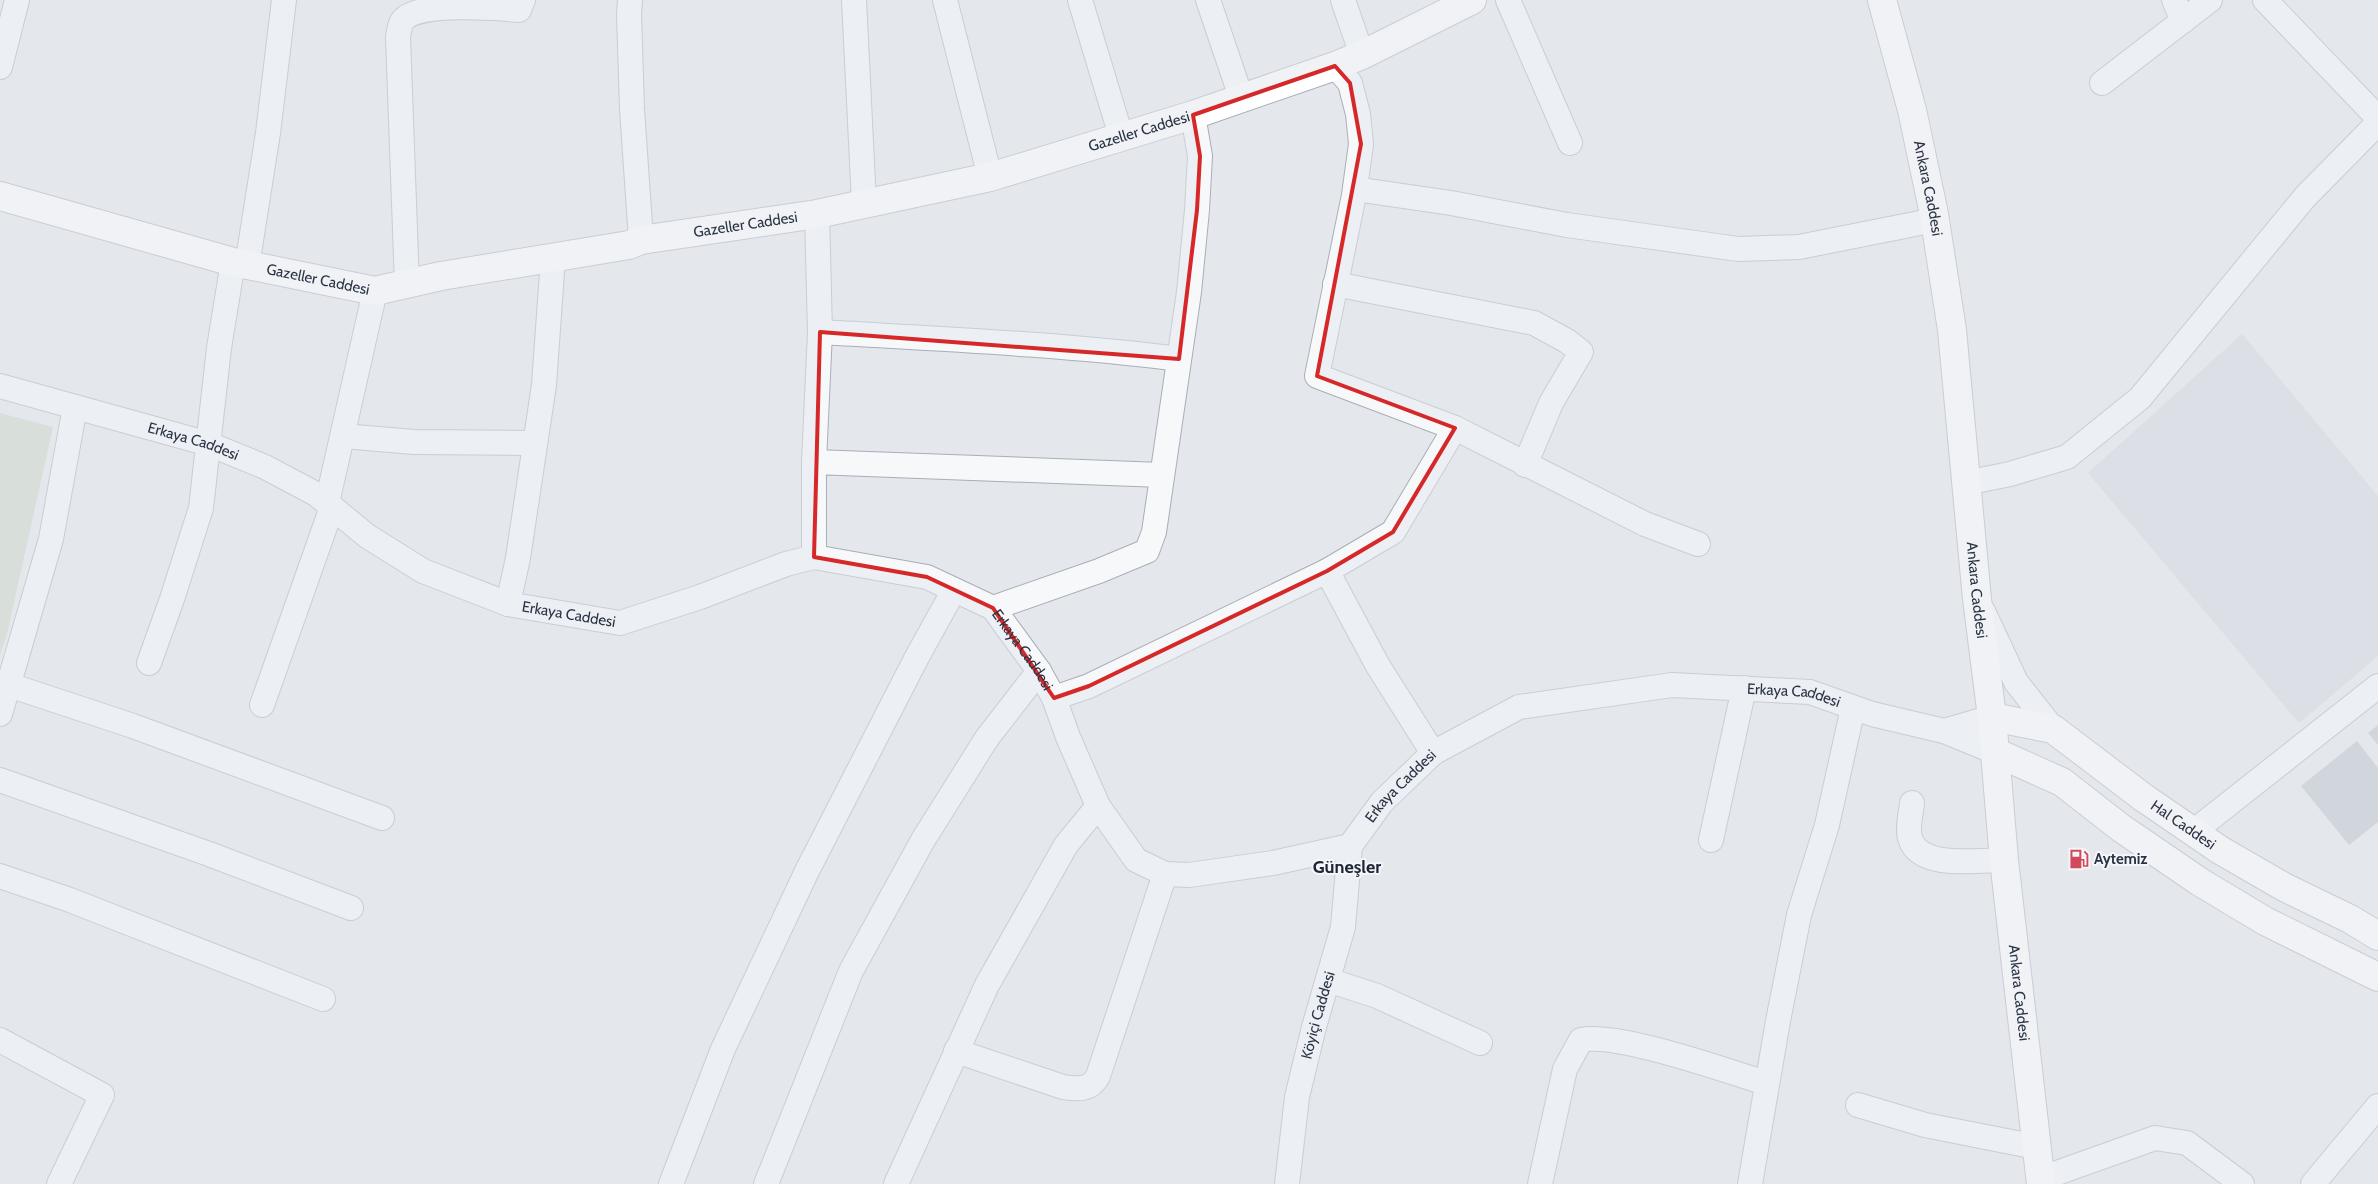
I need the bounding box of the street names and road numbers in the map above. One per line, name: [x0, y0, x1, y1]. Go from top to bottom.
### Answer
street label: Gazeller Caddesi: [1086, 108, 1192, 155]
street label: Ankara Caddesi: [1910, 139, 1946, 237]
street label: Gazeller Caddesi: [692, 208, 799, 241]
street label: Gazeller Caddesi: [265, 260, 371, 299]
street label: Erkaya Caddesi: [146, 418, 242, 464]
street label: Ankara Caddesi: [1963, 541, 1991, 639]
street label: Erkaya Caddesi: [520, 597, 617, 631]
street label: Erkaya Caddesi: [988, 606, 1057, 693]
street label: Erkaya Caddesi: [1746, 680, 1843, 711]
street label: Erkaya Caddesi: [1361, 746, 1440, 826]
street label: Hal Caddesi: [2147, 796, 2219, 853]
street label: Ankara Caddesi: [2005, 944, 2034, 1042]
street label: Köyiçi Caddesi: [1298, 969, 1339, 1061]

